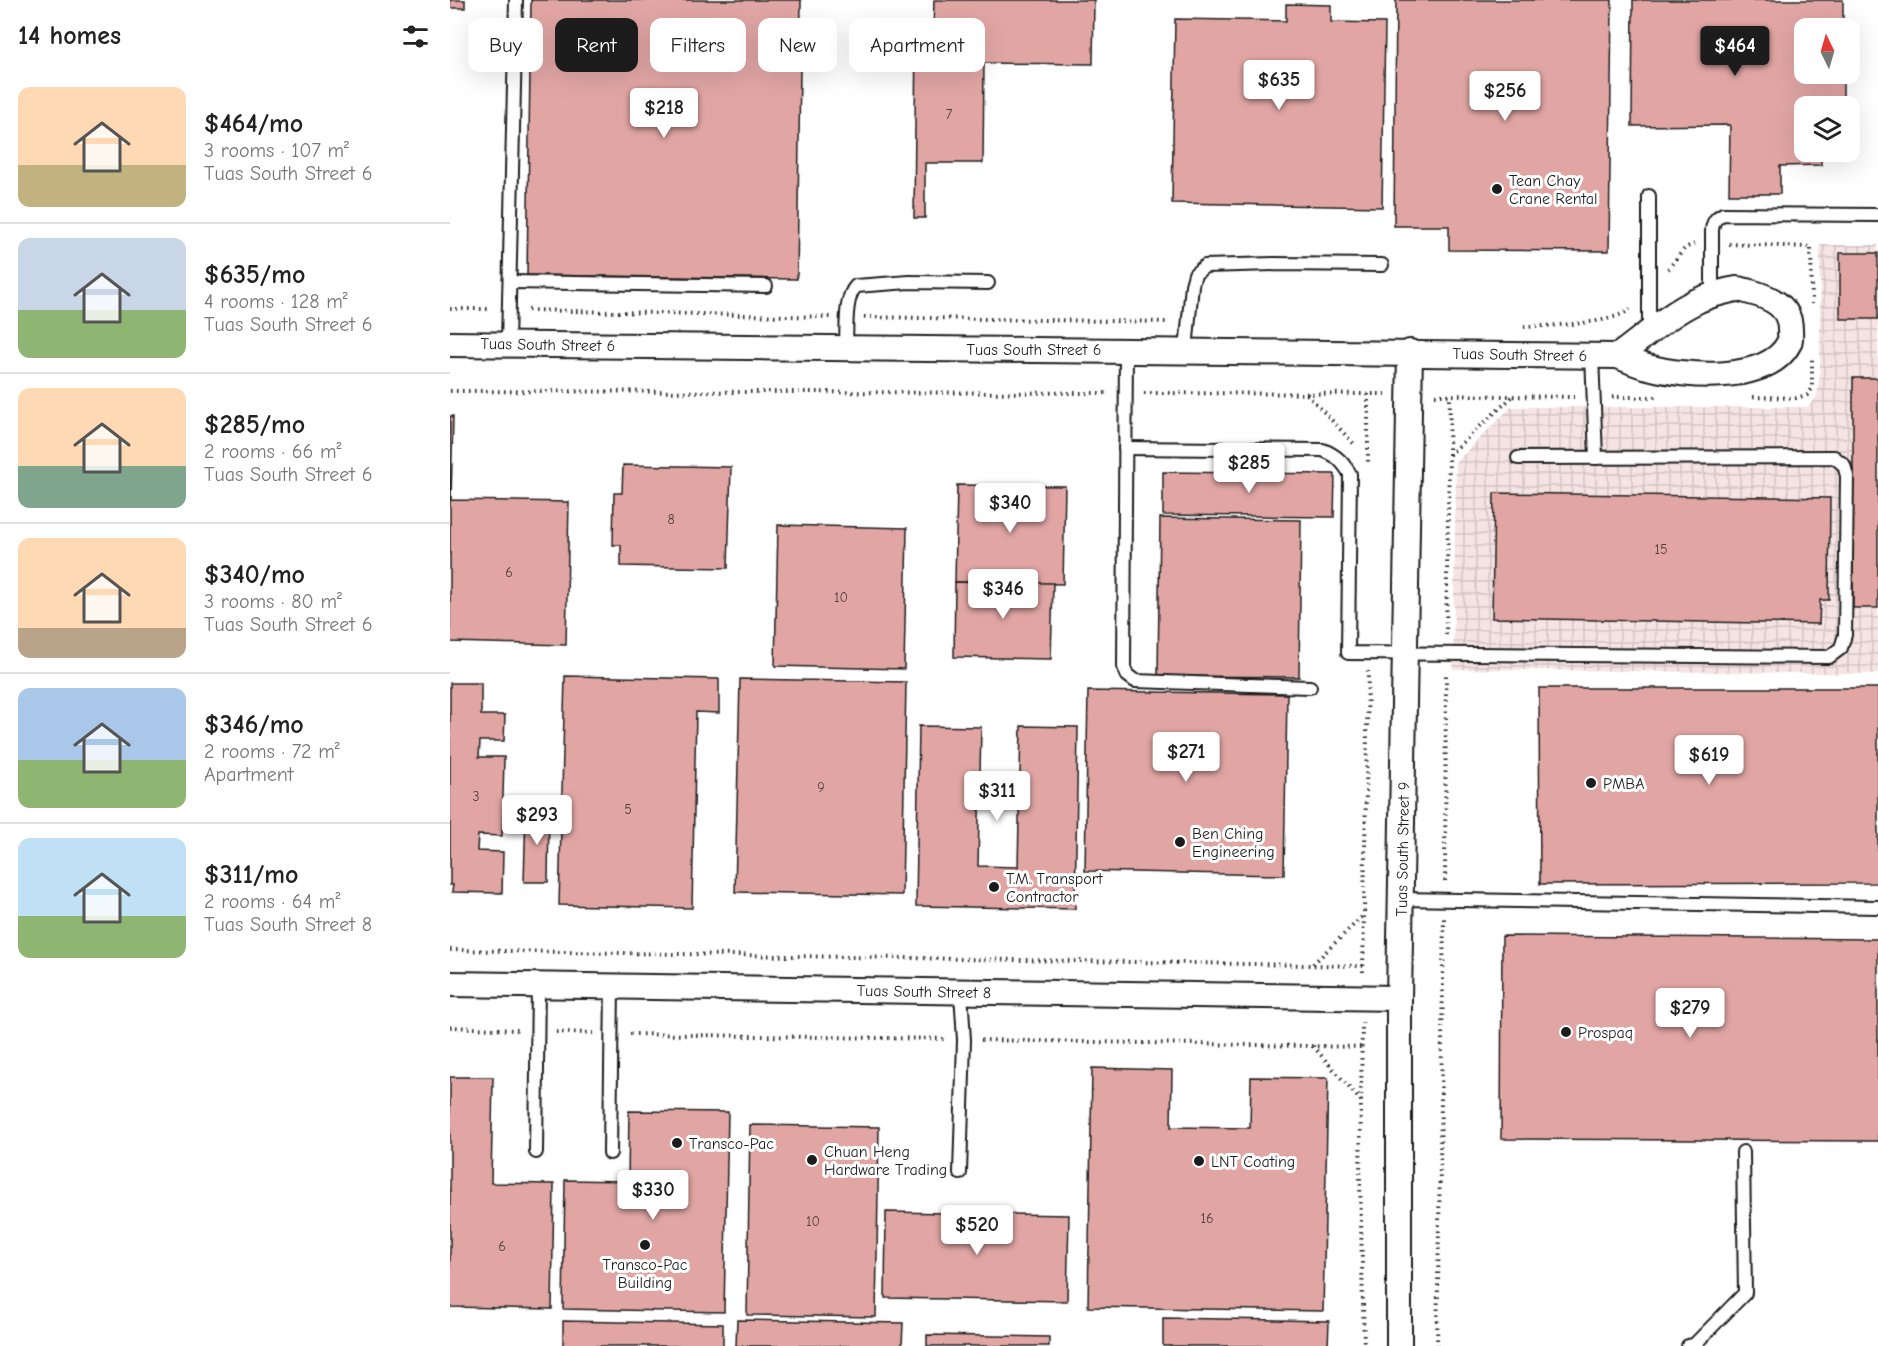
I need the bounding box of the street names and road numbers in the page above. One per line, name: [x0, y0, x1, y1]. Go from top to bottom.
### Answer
street label: Tuas South Street 6: [480, 335, 616, 355]
street label: Tuas South Street 6: [967, 341, 1101, 359]
street label: Tuas South Street 6: [1452, 345, 1588, 365]
street label: Tuas South Street 9: [1393, 782, 1413, 917]
street label: Tuas South Street 8: [857, 982, 991, 1002]

